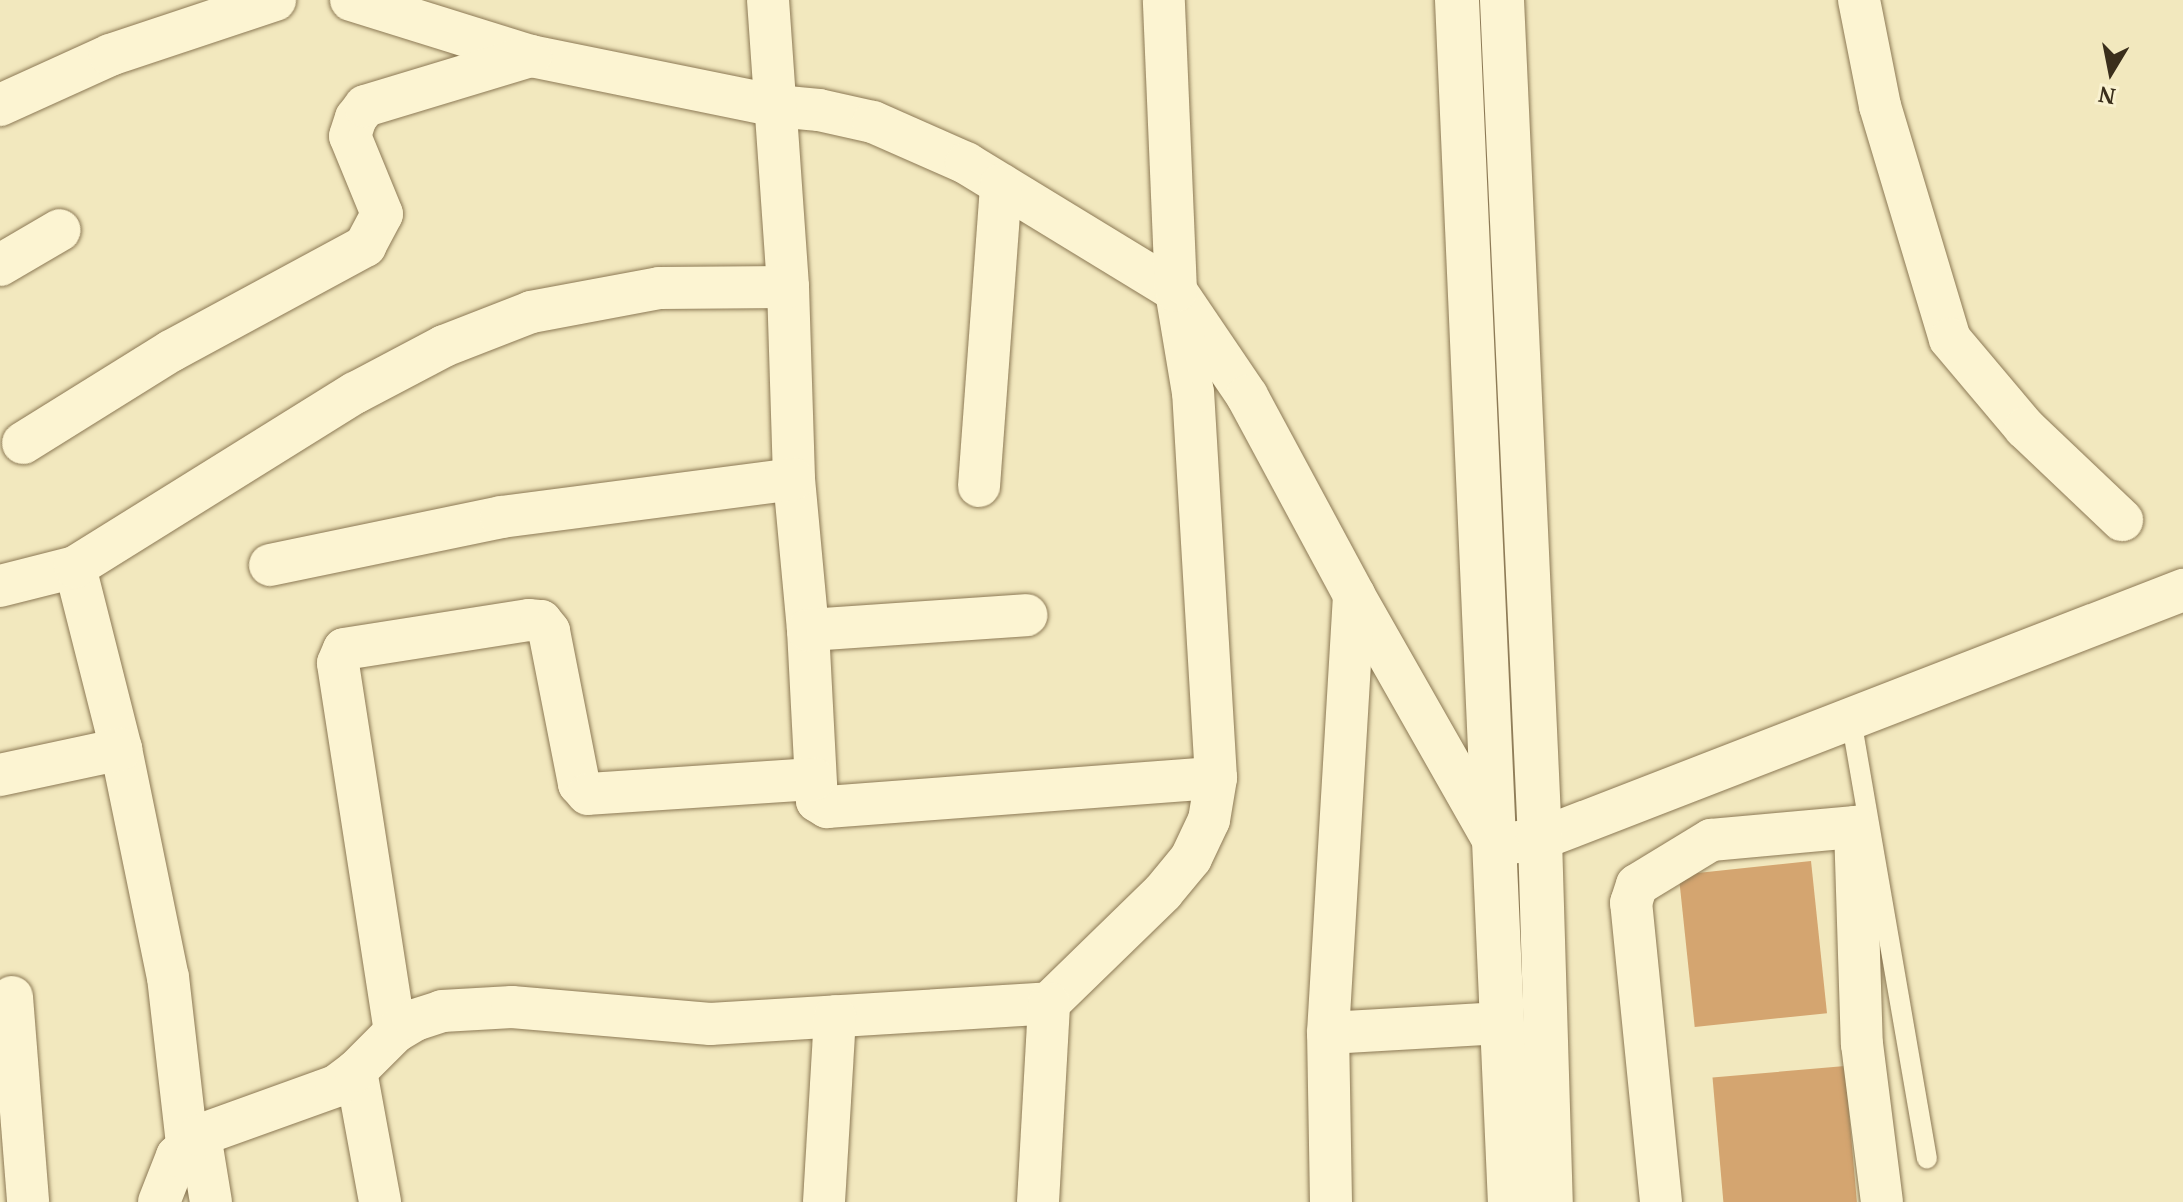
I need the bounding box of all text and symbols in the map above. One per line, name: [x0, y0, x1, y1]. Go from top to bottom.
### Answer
north arrow: [2071, 32, 2151, 112]
text: N: [2096, 80, 2117, 112]

